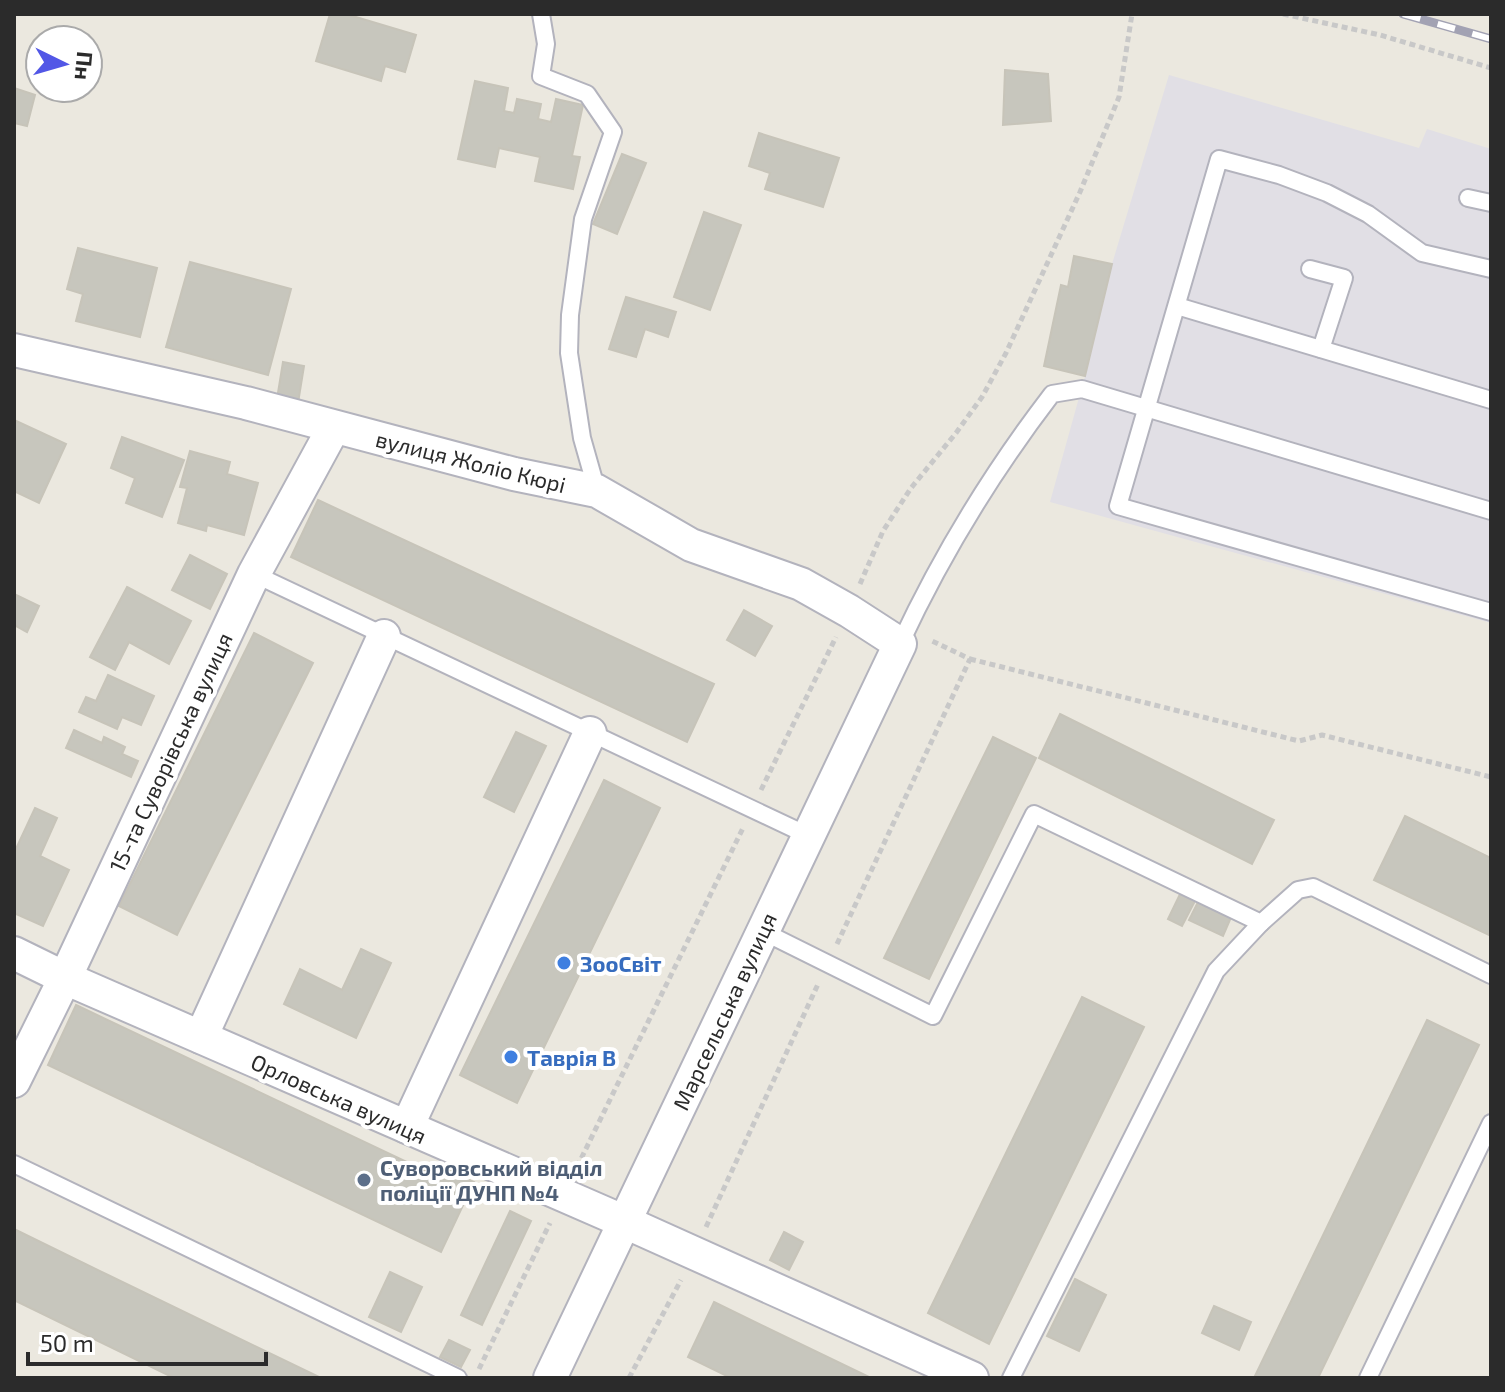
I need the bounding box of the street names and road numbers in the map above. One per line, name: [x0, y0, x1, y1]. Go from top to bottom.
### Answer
street label: вулиця Жоліо Кюрі: [373, 425, 569, 498]
street label: 15-та Суворівська вулиця: [103, 628, 238, 876]
street label: Марсельська вулиця: [667, 908, 782, 1114]
street label: Орловська вулиця: [247, 1048, 431, 1149]

